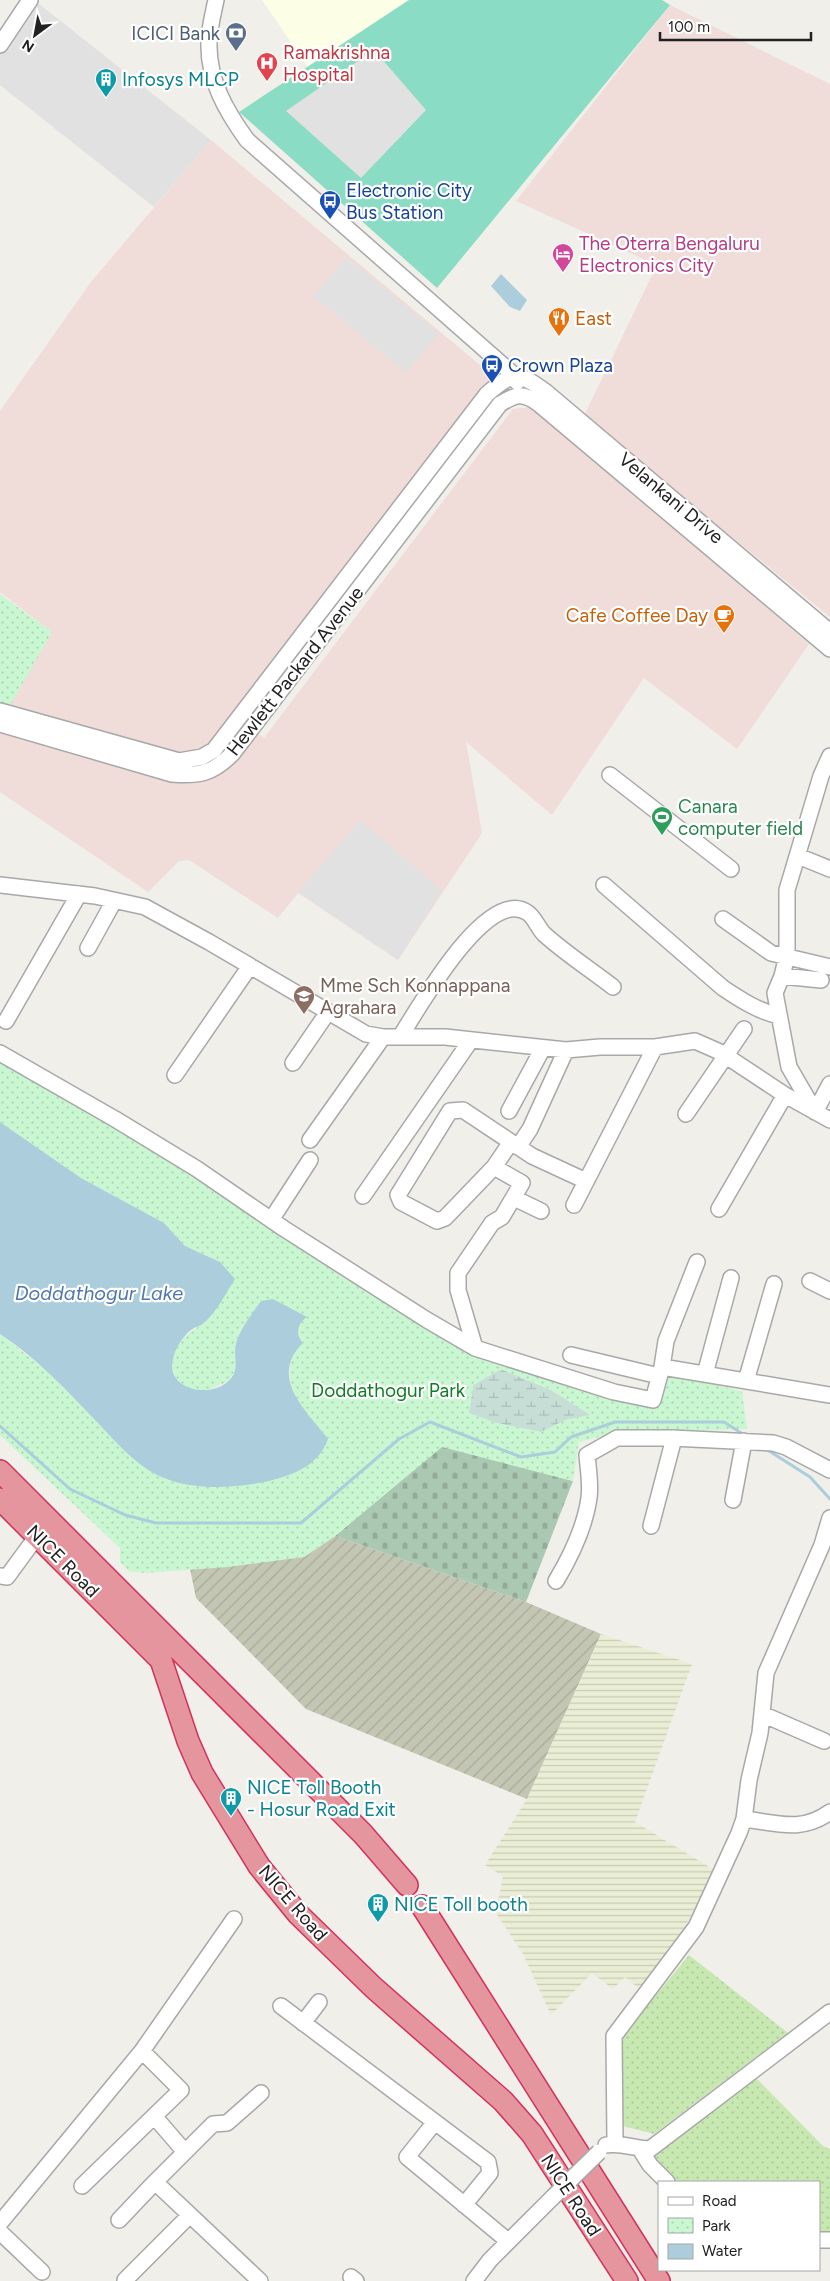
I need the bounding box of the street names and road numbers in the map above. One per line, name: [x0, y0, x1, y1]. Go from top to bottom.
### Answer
street label: Velankani Drive: [614, 448, 728, 548]
street label: Hewlett Packard Avenue: [222, 582, 368, 760]
street label: NICE Road: [22, 1520, 104, 1602]
street label: NICE Road: [254, 1860, 332, 1946]
street label: NICE Road: [536, 2150, 606, 2240]

